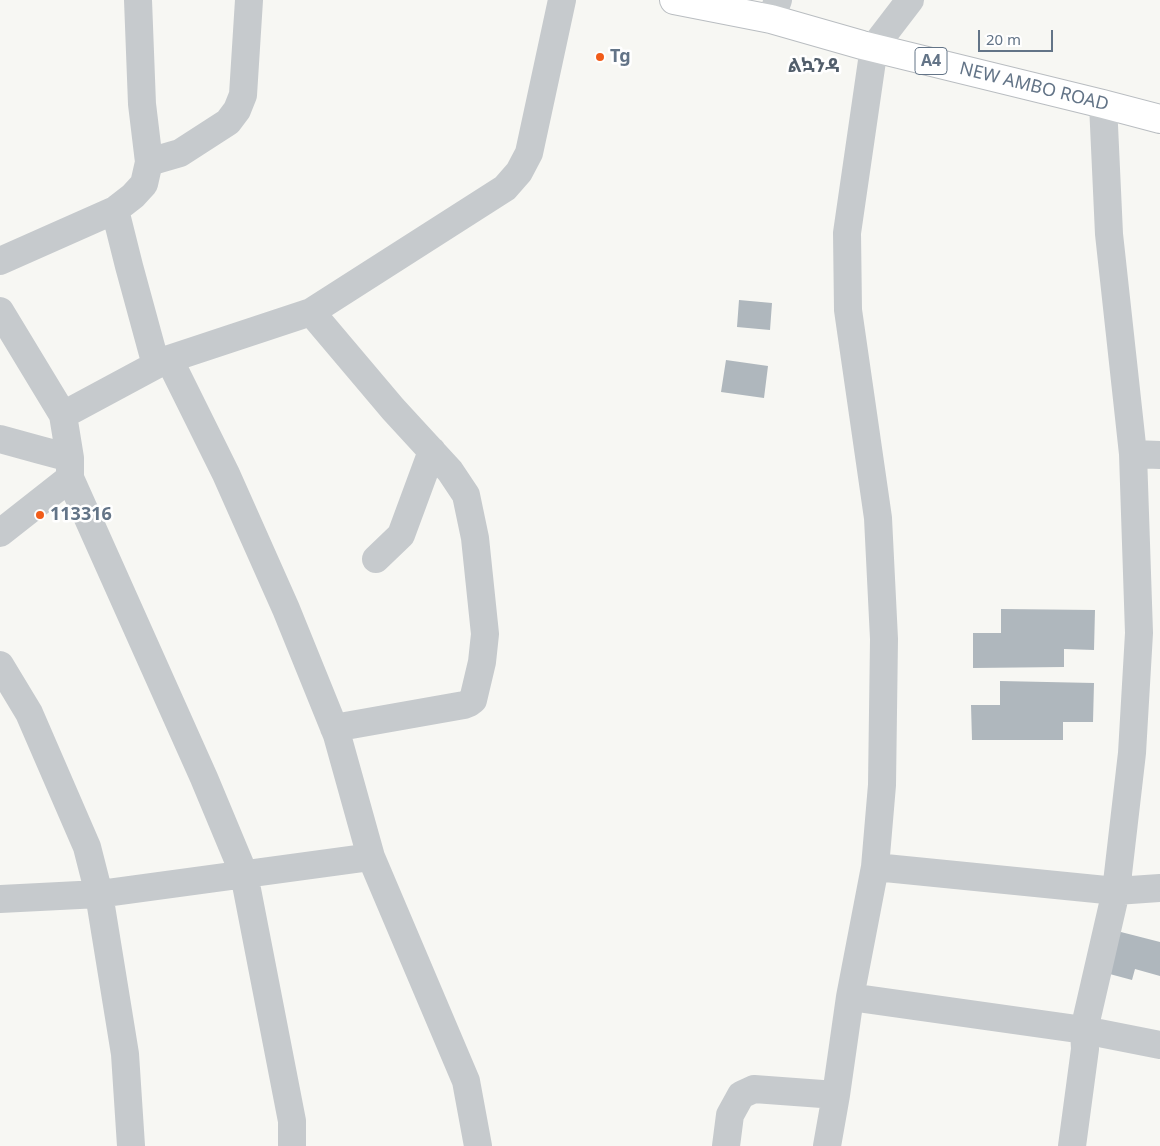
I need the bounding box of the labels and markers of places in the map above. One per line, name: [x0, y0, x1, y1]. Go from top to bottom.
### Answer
place label: Tg: [610, 46, 631, 68]
marker: Tg: [594, 51, 606, 63]
place label: 113316: [50, 504, 112, 526]
marker: 113316: [34, 509, 46, 521]

